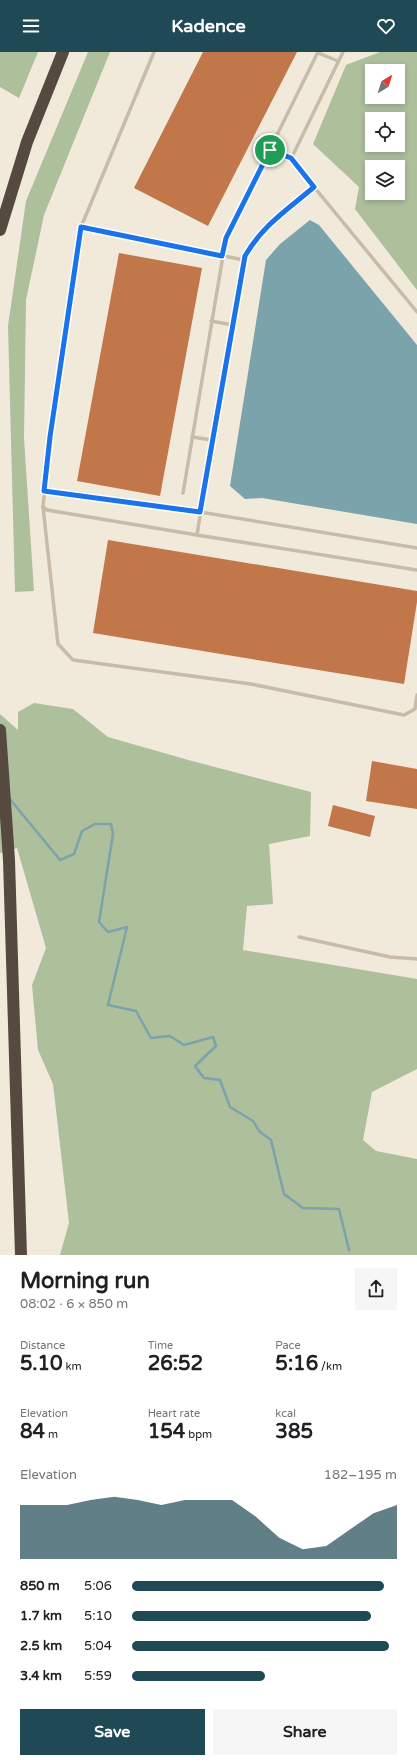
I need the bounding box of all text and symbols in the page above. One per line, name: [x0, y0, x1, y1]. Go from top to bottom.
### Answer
icon: menu: [20, 15, 42, 37]
text: Kadence: [171, 15, 246, 37]
icon: heart: [375, 15, 397, 37]
north arrow: [365, 64, 405, 104]
map controls: [365, 64, 405, 200]
button: locate: [365, 112, 405, 152]
pin: [253, 133, 287, 167]
icon: arrive: [259, 139, 281, 161]
button: layers: [365, 160, 405, 200]
text: Morning run: [20, 1268, 150, 1294]
button: share: [355, 1268, 397, 1310]
text: 08:02 · 6 × 850 m: [20, 1296, 128, 1312]
text: Distance: [20, 1339, 65, 1352]
text: Time: [148, 1339, 173, 1352]
text: Pace: [275, 1339, 301, 1352]
text: 5.10: [20, 1352, 63, 1376]
text: 26:52: [148, 1352, 203, 1376]
text: 5:16: [275, 1352, 318, 1376]
text: km: [63, 1360, 82, 1373]
text: /km: [318, 1360, 342, 1373]
text: Elevation: [20, 1407, 68, 1420]
text: Heart rate: [148, 1407, 200, 1420]
text: kcal: [275, 1407, 296, 1420]
text: 84: [20, 1420, 45, 1444]
text: 154: [148, 1420, 185, 1444]
text: 385: [275, 1420, 313, 1444]
text: m: [45, 1428, 58, 1441]
text: bpm: [185, 1428, 212, 1441]
text: Elevation: [20, 1467, 77, 1483]
text: 182–195 m: [324, 1467, 397, 1483]
text: 850 m: [20, 1578, 60, 1594]
text: 5:06: [84, 1578, 112, 1594]
text: 1.7 km: [20, 1608, 62, 1624]
text: 5:10: [84, 1608, 112, 1624]
text: 2.5 km: [20, 1638, 62, 1654]
text: 5:04: [84, 1638, 112, 1654]
text: 3.4 km: [20, 1668, 62, 1684]
text: 5:59: [84, 1668, 112, 1684]
button: Save: [20, 1709, 205, 1755]
button: Share: [213, 1709, 397, 1755]

